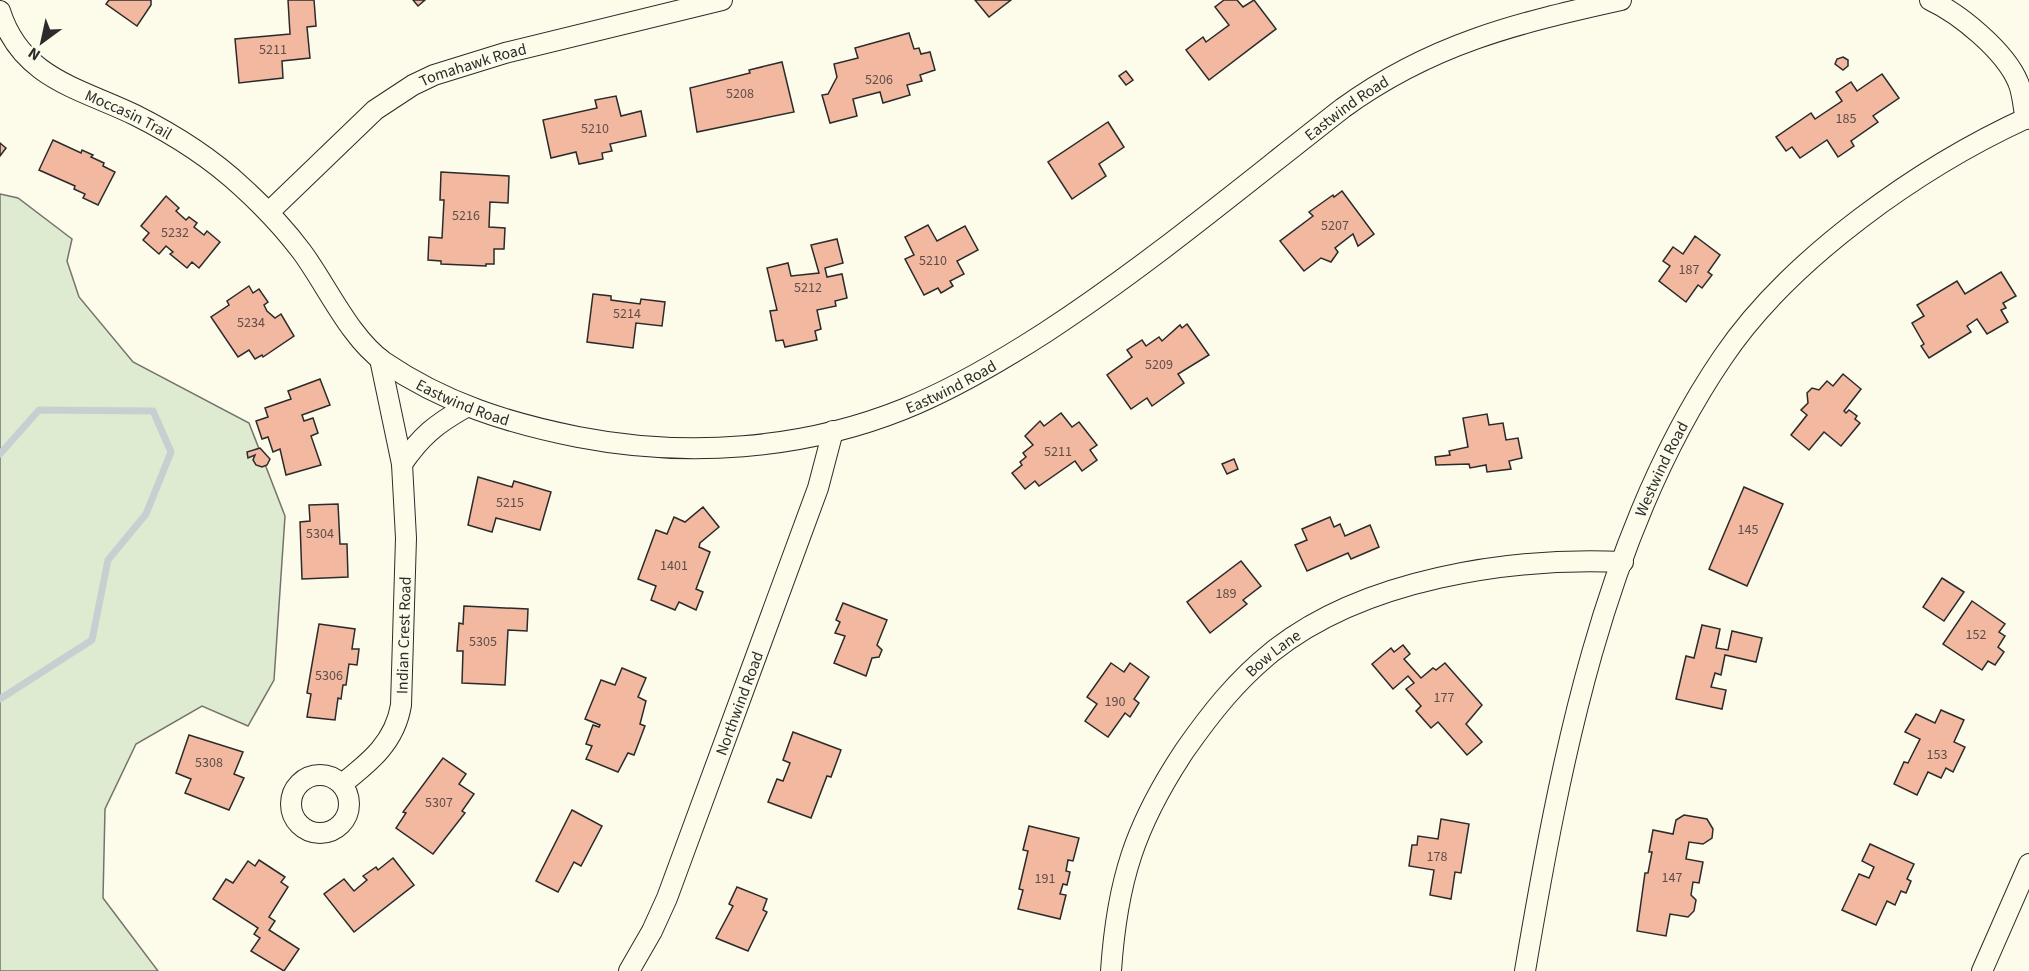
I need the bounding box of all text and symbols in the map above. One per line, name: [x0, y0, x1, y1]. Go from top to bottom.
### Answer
north arrow: [12, 12, 72, 72]
street label: Tomahawk Road: [416, 38, 529, 93]
house number: 5211: [259, 40, 287, 60]
text: N: [24, 42, 45, 66]
house number: 5206: [865, 70, 893, 90]
street label: Eastwind Road: [1300, 71, 1393, 146]
house number: 5208: [726, 84, 754, 104]
street label: Moccasin Trail: [81, 85, 176, 145]
house number: 185: [1836, 109, 1856, 129]
house number: 5210: [581, 119, 609, 139]
house number: 5216: [452, 206, 480, 226]
house number: 5207: [1321, 216, 1349, 236]
house number: 5232: [161, 223, 189, 243]
house number: 5210: [919, 251, 947, 271]
house number: 187: [1679, 260, 1699, 280]
house number: 5212: [794, 278, 822, 298]
house number: 5214: [613, 304, 641, 324]
house number: 5234: [237, 313, 265, 333]
street label: Eastwind Road: [902, 355, 1001, 419]
house number: 5209: [1145, 355, 1173, 375]
street label: Eastwind Road: [412, 374, 512, 432]
street label: Westwind Road: [1630, 418, 1694, 520]
house number: 5211: [1044, 442, 1072, 462]
house number: 5215: [496, 493, 524, 513]
house number: 145: [1738, 520, 1758, 540]
house number: 5304: [306, 524, 334, 544]
house number: 1401: [660, 556, 688, 576]
street label: Indian Crest Road: [391, 576, 417, 695]
house number: 189: [1216, 584, 1236, 604]
street label: Bow Lane: [1241, 625, 1305, 682]
house number: 152: [1966, 625, 1986, 645]
house number: 5305: [469, 632, 497, 652]
street label: Northwind Road: [710, 648, 769, 759]
house number: 5306: [315, 666, 343, 686]
house number: 177: [1434, 688, 1454, 708]
house number: 190: [1105, 692, 1125, 712]
house number: 153: [1927, 745, 1947, 765]
house number: 5308: [195, 753, 223, 773]
house number: 5307: [425, 793, 453, 813]
house number: 178: [1427, 847, 1447, 867]
house number: 147: [1662, 868, 1682, 888]
house number: 191: [1035, 869, 1055, 889]

